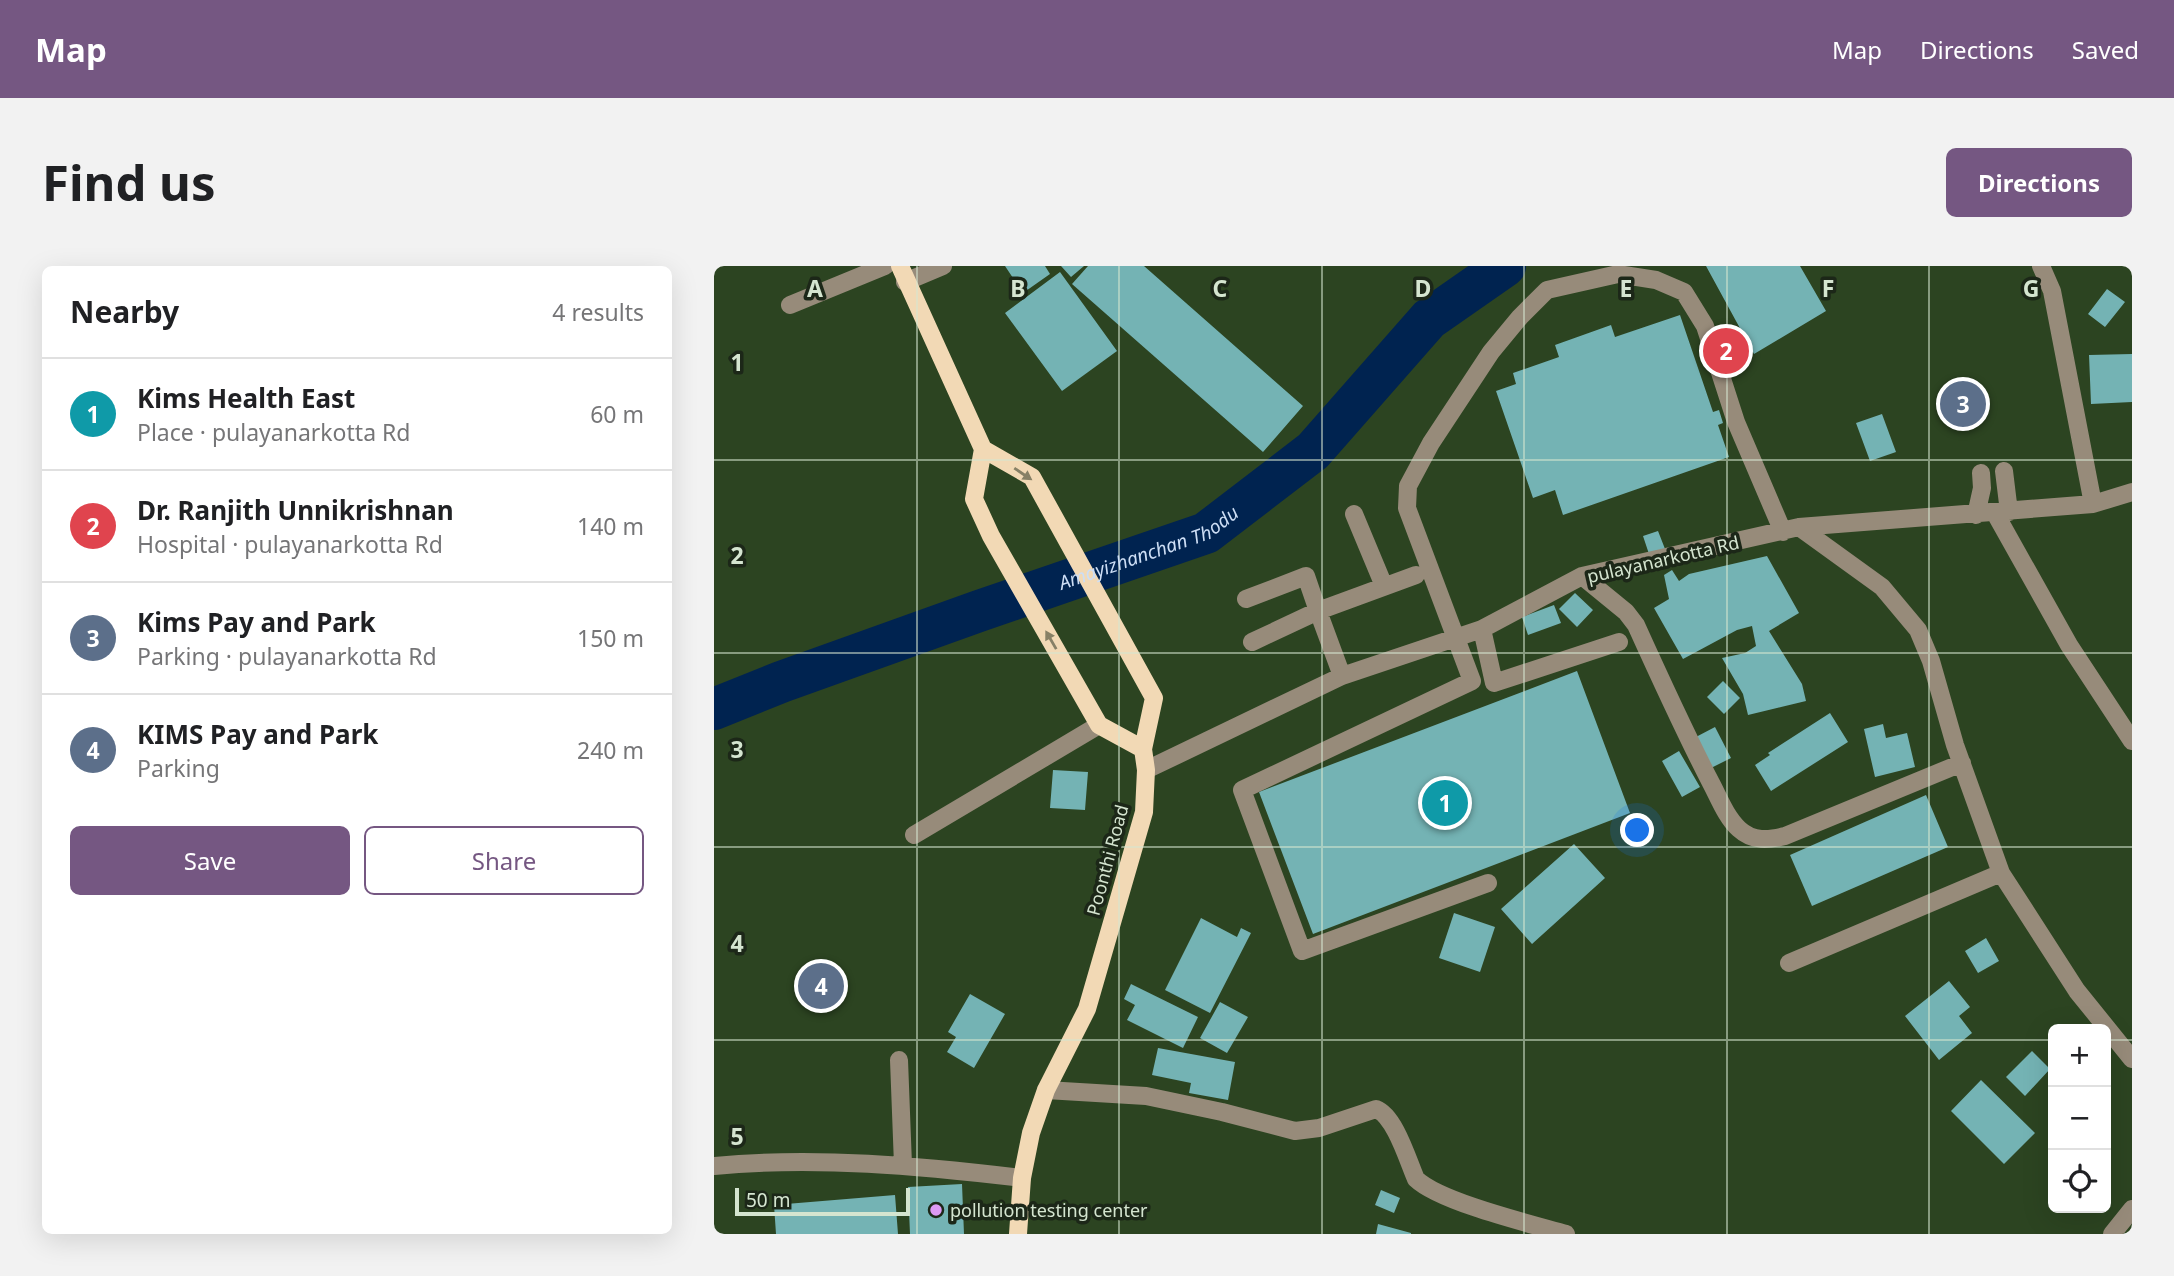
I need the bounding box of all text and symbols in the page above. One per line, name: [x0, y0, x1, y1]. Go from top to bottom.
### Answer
text: Map: [35, 27, 107, 72]
text: Map: [1832, 33, 1882, 66]
text: Directions: [1920, 33, 2034, 66]
text: Saved: [2072, 33, 2139, 66]
button: Directions: [1946, 148, 2132, 217]
text: Find us: [42, 149, 216, 215]
text: A: [807, 272, 823, 304]
text: B: [1010, 272, 1026, 304]
text: C: [1213, 272, 1228, 304]
text: D: [1415, 272, 1431, 304]
text: E: [1620, 272, 1632, 304]
text: F: [1822, 272, 1834, 304]
text: G: [2023, 272, 2039, 304]
text: Nearby: [70, 291, 179, 332]
text: 4 results: [552, 296, 644, 328]
pin: 2: [1703, 325, 1749, 377]
text: 1: [730, 346, 744, 378]
pin: 3: [1940, 378, 1986, 430]
text: Kims Health East: [137, 380, 355, 416]
text: 1: [86, 398, 100, 430]
text: 60 m: [590, 398, 644, 430]
text: Place · pulayanarkotta Rd: [137, 416, 410, 448]
one-way arrow: [1013, 467, 1033, 480]
text: Dr. Ranjith Unnikrishnan: [137, 492, 454, 528]
water label: Amayizhanchan Thodu: [1053, 500, 1244, 596]
text: 2: [86, 510, 100, 542]
text: 140 m: [577, 510, 644, 542]
text: Hospital · pulayanarkotta Rd: [137, 528, 443, 560]
street label: pulayanarkotta Rd: [1585, 530, 1741, 588]
text: 2: [730, 539, 744, 571]
text: Kims Pay and Park: [137, 604, 376, 640]
text: 3: [86, 622, 100, 654]
text: 150 m: [577, 622, 644, 654]
one-way arrow: [1045, 630, 1057, 650]
text: Parking · pulayanarkotta Rd: [137, 640, 437, 672]
text: KIMS Pay and Park: [137, 716, 378, 752]
text: 3: [730, 733, 744, 765]
text: 4: [86, 734, 100, 766]
text: 240 m: [577, 734, 644, 766]
text: Parking: [137, 752, 220, 784]
pin: 1: [1422, 777, 1468, 829]
street label: Poonthi Road: [1081, 802, 1133, 918]
your location: [1620, 813, 1654, 847]
button: Save: [70, 826, 350, 895]
button: Share: [364, 826, 644, 895]
text: 4: [730, 927, 744, 959]
pin: 4: [798, 960, 844, 1012]
map controls: [2048, 1024, 2111, 1213]
button: +: [2048, 1024, 2111, 1087]
button: −: [2048, 1087, 2111, 1150]
text: 5: [730, 1120, 744, 1152]
button: locate: [2048, 1150, 2111, 1213]
scale bar: [735, 1185, 910, 1217]
text: 50 m: [746, 1187, 790, 1213]
place label: pollution testing center: [950, 1198, 1148, 1222]
marker: pollution testing center: [928, 1202, 944, 1218]

